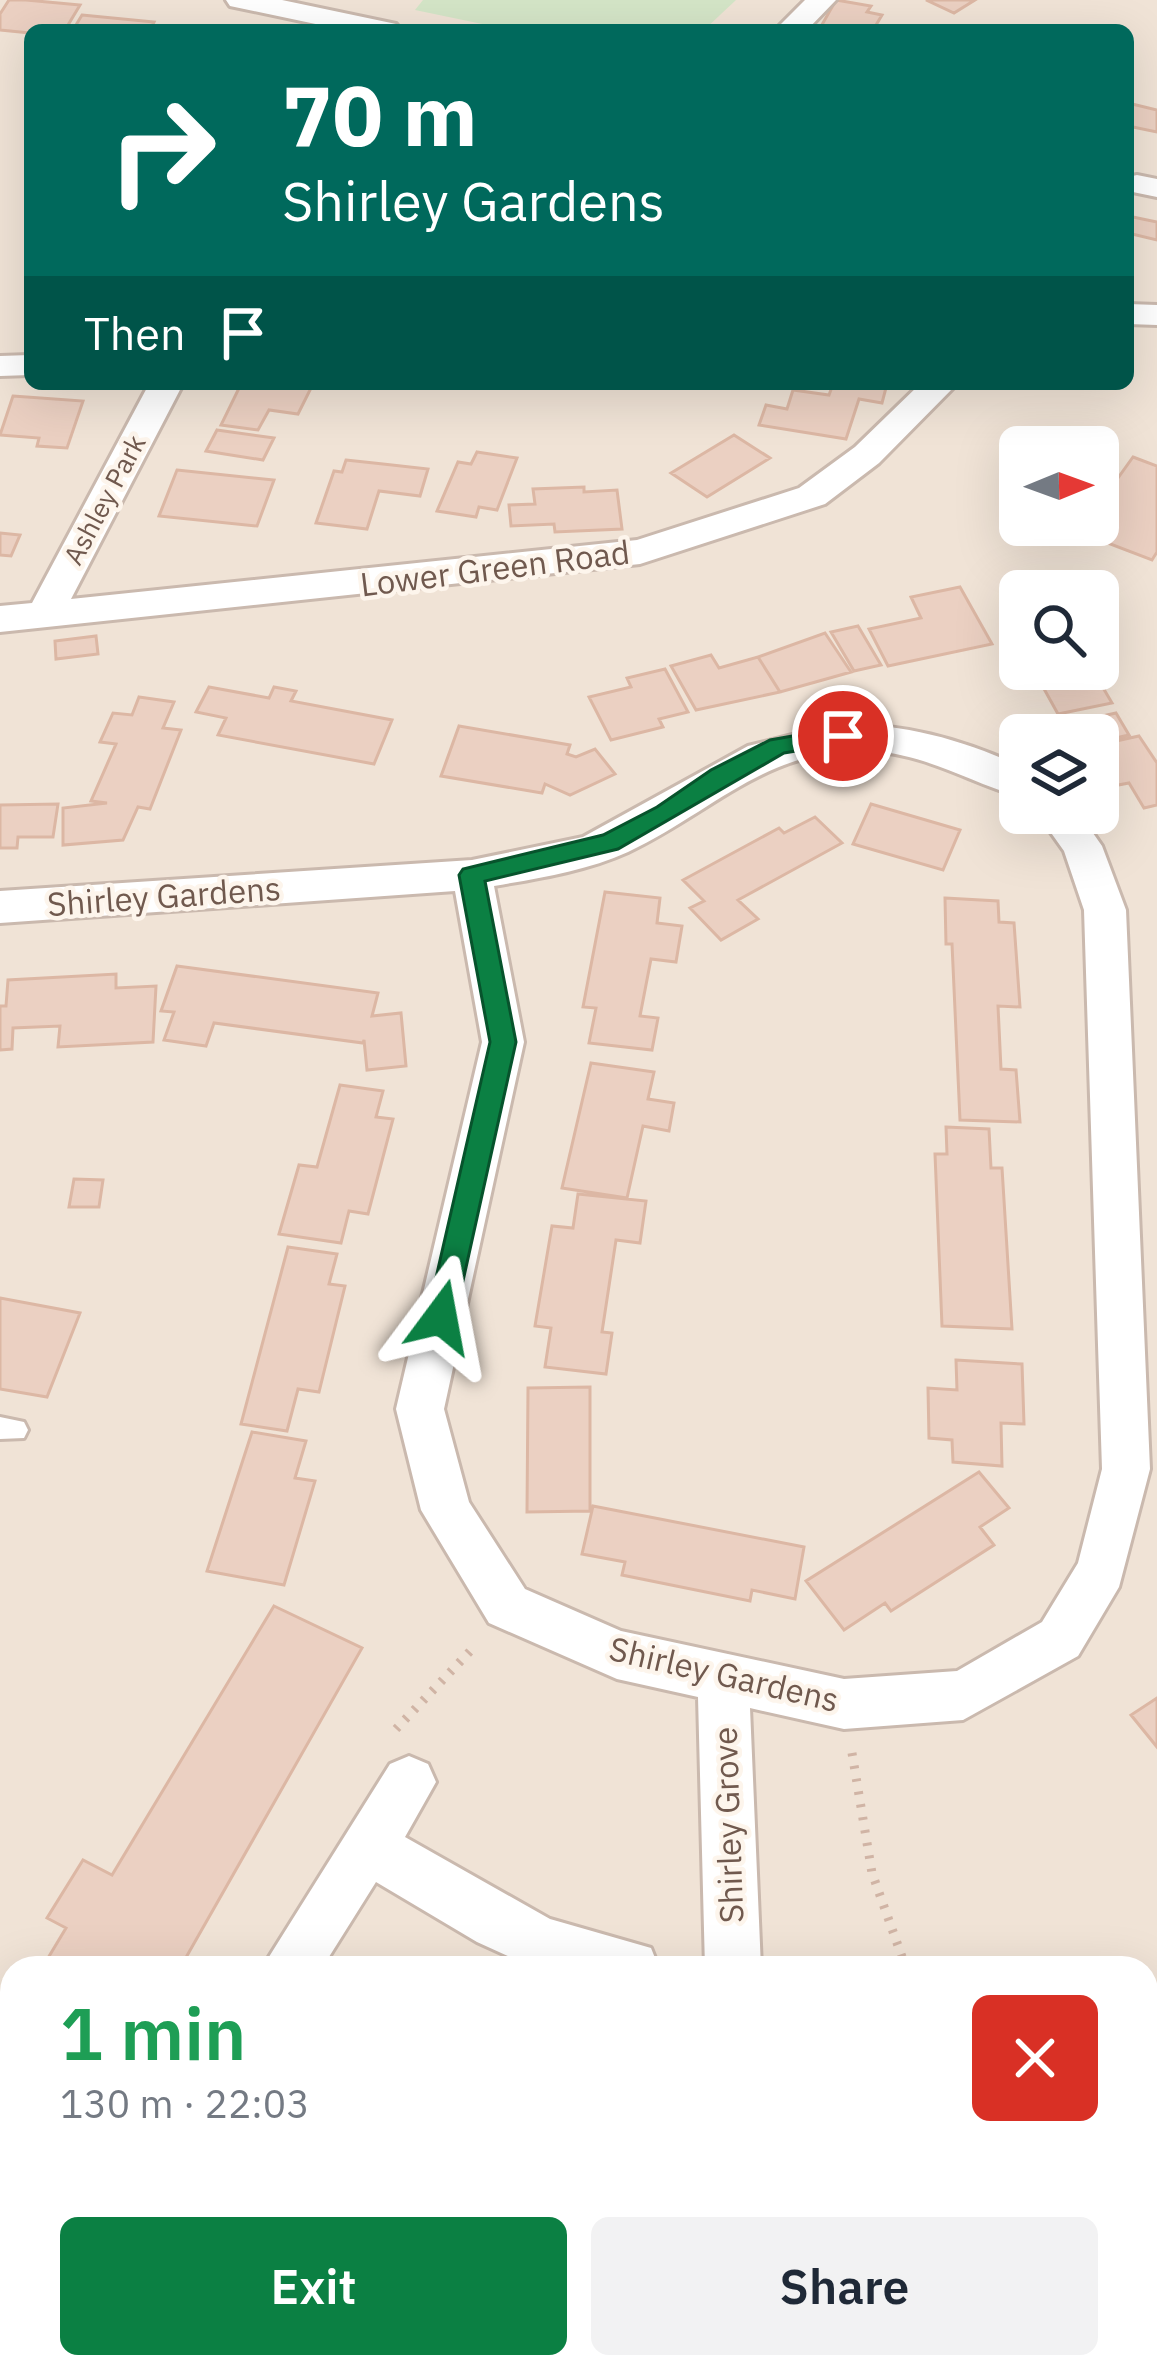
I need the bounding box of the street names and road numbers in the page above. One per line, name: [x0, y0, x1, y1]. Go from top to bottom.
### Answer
street label: Ashley Park: [55, 428, 153, 570]
street label: Lower Green Road: [358, 530, 632, 605]
street label: Shirley Gardens: [46, 866, 282, 925]
street label: Shirley Gardens: [605, 1626, 843, 1721]
street label: Shirley Grove: [703, 1726, 752, 1924]

